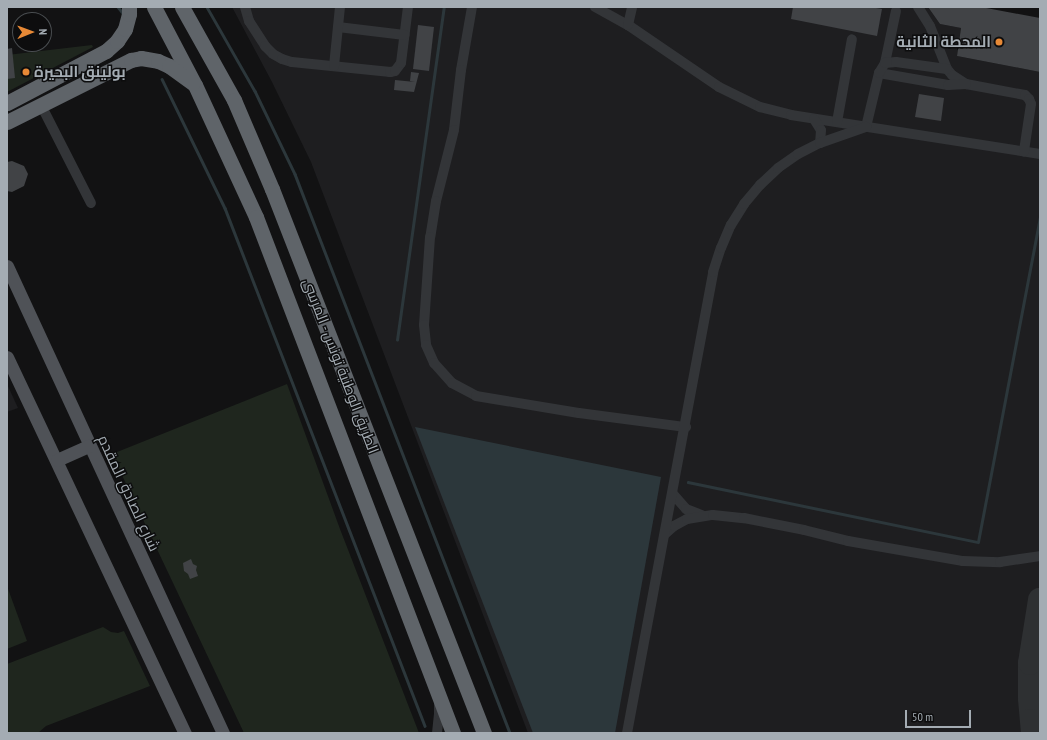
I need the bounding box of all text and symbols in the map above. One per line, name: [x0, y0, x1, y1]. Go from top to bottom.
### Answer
north arrow: [12, 12, 52, 52]
text: N: [36, 29, 50, 35]
place label: المحطة الثانية: [896, 33, 991, 51]
marker: المحطة الثانية: [994, 37, 1004, 47]
place label: بولينق البحيرة: [34, 63, 126, 81]
marker: بولينق البحيرة: [21, 67, 31, 77]
street label: الطريق الوطنية تونس - المرسى: [299, 275, 383, 457]
street label: شارع الصادق المقدم: [94, 432, 164, 554]
scale bar: [907, 702, 973, 728]
text: 50 m: [912, 709, 933, 724]

